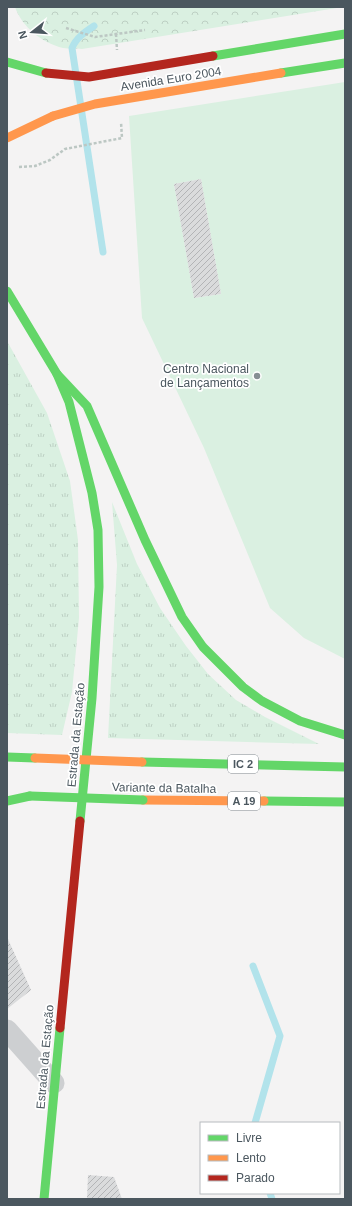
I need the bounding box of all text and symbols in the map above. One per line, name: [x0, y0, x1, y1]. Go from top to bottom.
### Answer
north arrow: [12, 12, 52, 52]
text: N: [16, 29, 29, 40]
street label: Avenida Euro 2004: [120, 64, 223, 94]
place label: Centro Nacional de Lançamentos: [160, 362, 249, 390]
marker: Centro Nacional de Lançamentos: [252, 371, 262, 381]
street label: Estrada da Estação: [64, 682, 88, 788]
road number: IC 2: [228, 755, 258, 773]
street label: Variante da Batalha: [112, 780, 217, 796]
road number: A 19: [228, 792, 260, 810]
street label: Estrada da Estação: [33, 1004, 57, 1110]
legend: [200, 1122, 340, 1194]
text: Livre: [236, 1131, 262, 1145]
text: Lento: [236, 1151, 266, 1165]
text: Parado: [236, 1171, 275, 1185]

